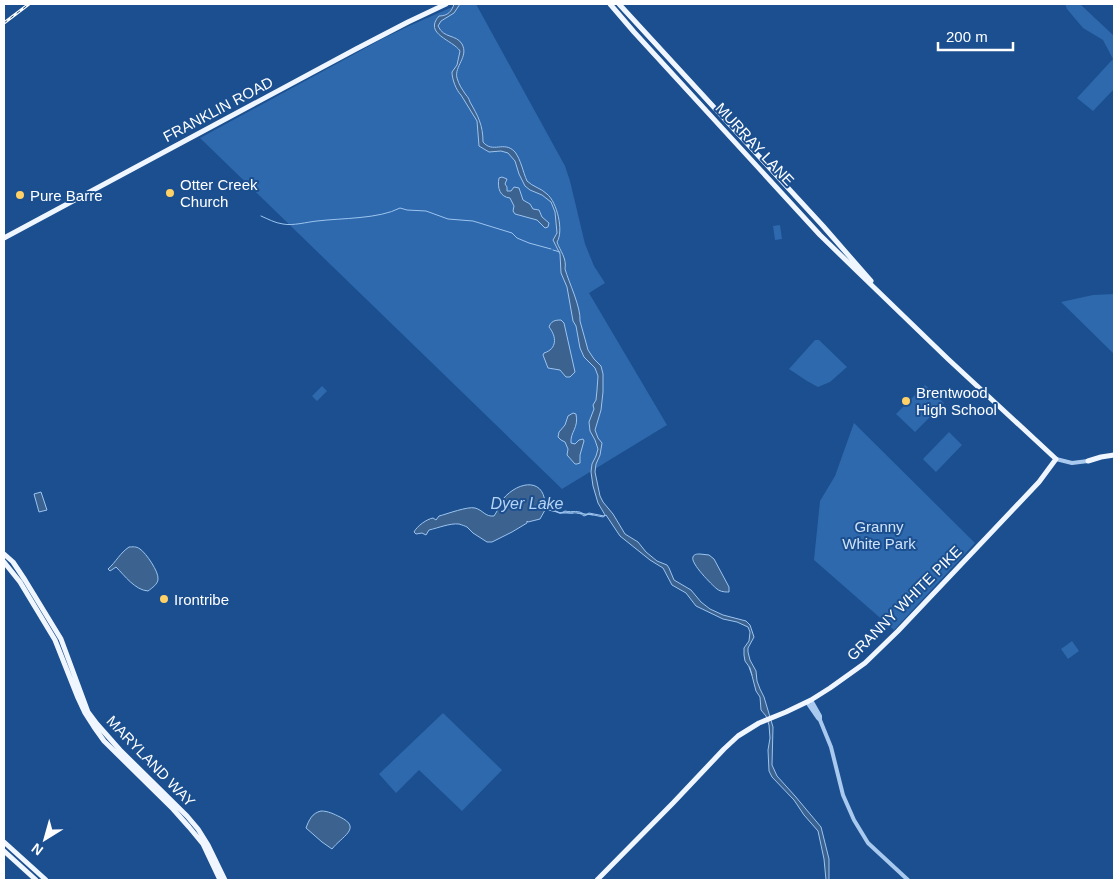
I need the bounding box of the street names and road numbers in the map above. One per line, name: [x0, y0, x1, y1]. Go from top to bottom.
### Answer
street label: FRANKLIN ROAD: [160, 73, 276, 145]
street label: MURRAY LANE: [712, 99, 798, 189]
street label: GRANNY WHITE PIKE: [843, 542, 965, 664]
street label: MARYLAND WAY: [103, 712, 199, 810]

